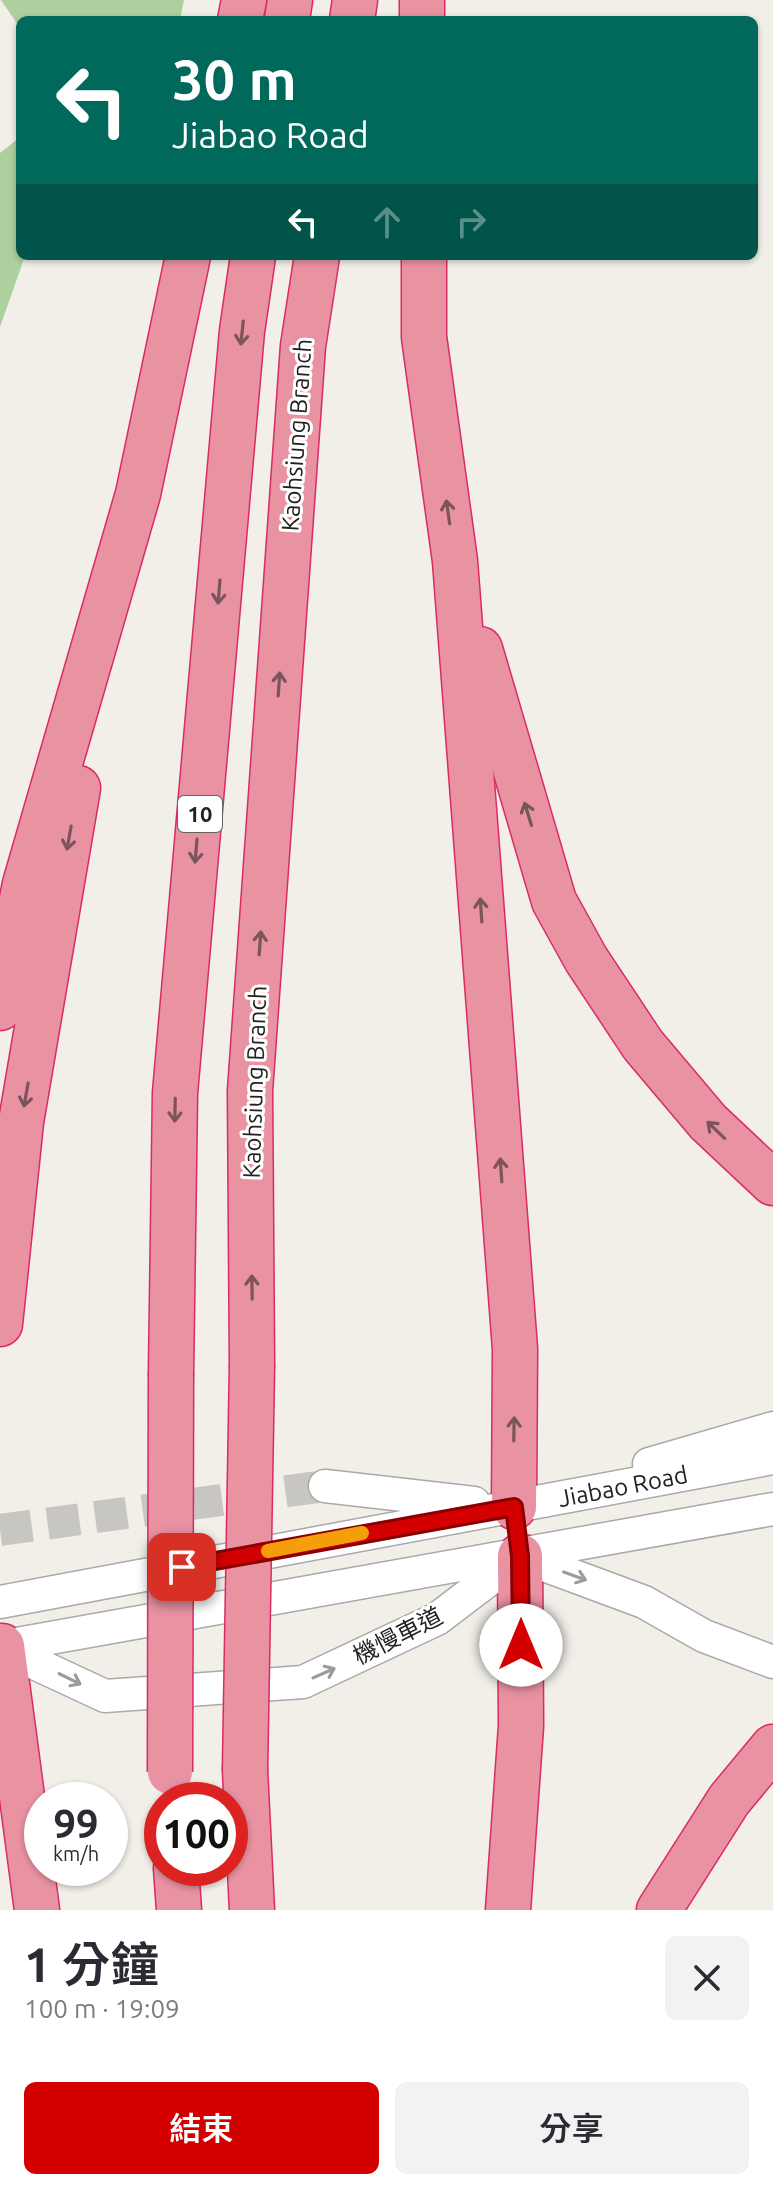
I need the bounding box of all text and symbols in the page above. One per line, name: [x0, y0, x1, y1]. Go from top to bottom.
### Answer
icon: left: [40, 48, 144, 152]
text: 30 m: [172, 48, 297, 111]
text: Jiabao Road: [172, 114, 369, 155]
icon: left: [281, 200, 325, 244]
icon: ahead: [365, 200, 409, 244]
icon: right: [449, 200, 493, 244]
one-way arrow: [234, 320, 249, 345]
street label: Kaohsiung Branch: [276, 338, 317, 532]
one-way arrow: [440, 500, 455, 525]
one-way arrow: [211, 578, 226, 605]
one-way arrow: [272, 671, 287, 698]
road number: 10: [178, 796, 222, 832]
one-way arrow: [520, 802, 535, 828]
one-way arrow: [61, 825, 76, 851]
one-way arrow: [189, 837, 204, 864]
one-way arrow: [473, 897, 488, 924]
one-way arrow: [253, 930, 268, 957]
street label: Kaohsiung Branch: [238, 985, 271, 1179]
one-way arrow: [18, 1082, 33, 1107]
one-way arrow: [167, 1096, 183, 1123]
one-way arrow: [706, 1120, 726, 1139]
one-way arrow: [493, 1157, 508, 1184]
one-way arrow: [244, 1274, 260, 1301]
one-way arrow: [506, 1416, 522, 1443]
street label: Jiabao Road: [556, 1461, 690, 1512]
pin: [148, 1533, 216, 1601]
icon: arrive: [160, 1545, 204, 1589]
one-way arrow: [562, 1570, 587, 1584]
street label: 機慢車道: [349, 1602, 447, 1669]
position arrow: [479, 1603, 563, 1687]
one-way arrow: [312, 1665, 336, 1680]
one-way arrow: [58, 1672, 82, 1687]
speed limit sign: 100: [144, 1782, 248, 1886]
text: 99: [53, 1801, 99, 1846]
text: km/h: [53, 1842, 99, 1865]
button: close: [665, 1936, 749, 2020]
text: 1 分鐘: [24, 1937, 158, 1991]
text: 100 m · 19:09: [24, 1994, 180, 2023]
button: 結束: [24, 2082, 379, 2174]
button: 分享: [395, 2082, 749, 2174]

